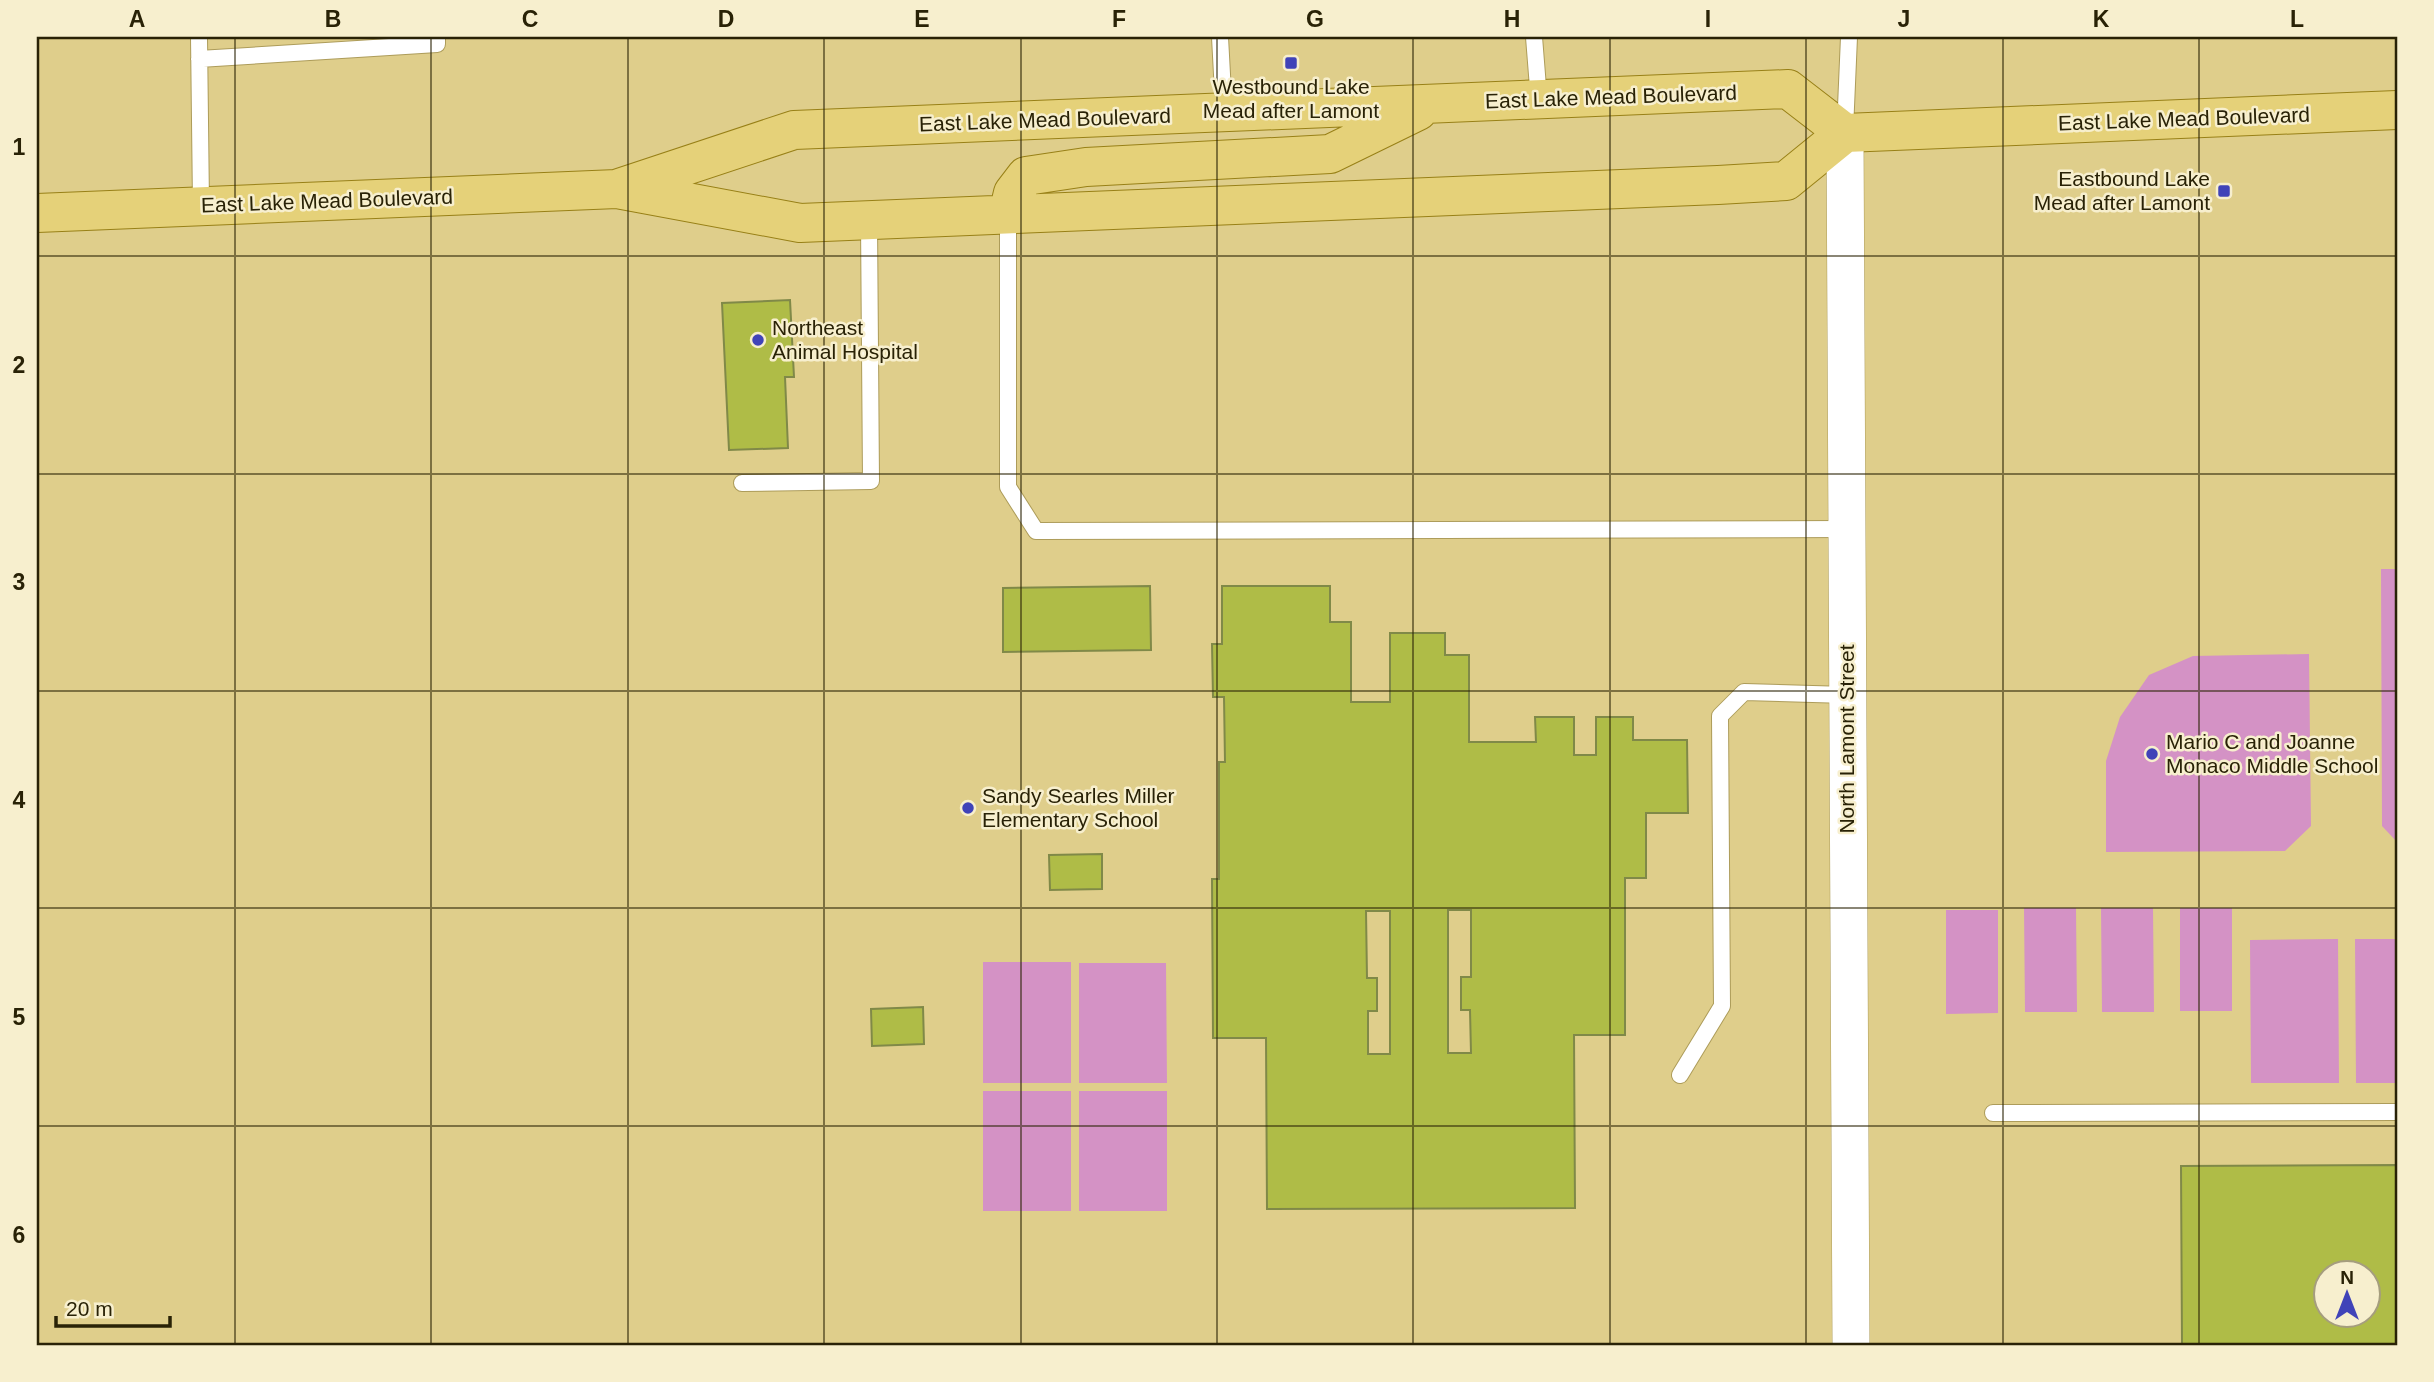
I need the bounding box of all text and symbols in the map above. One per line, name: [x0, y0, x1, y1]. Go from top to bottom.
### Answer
text: A: [129, 6, 145, 32]
text: B: [325, 6, 341, 32]
text: C: [522, 6, 538, 32]
text: D: [718, 6, 734, 32]
text: E: [914, 6, 930, 32]
text: F: [1112, 6, 1126, 32]
text: G: [1306, 6, 1324, 32]
text: H: [1504, 6, 1520, 32]
text: I: [1705, 6, 1711, 32]
text: J: [1898, 6, 1910, 32]
text: K: [2093, 6, 2110, 32]
text: L: [2290, 6, 2304, 32]
marker: Westbound Lake Mead after Lamont: [1283, 55, 1299, 71]
place label: Westbound Lake Mead after Lamont: [1203, 75, 1379, 122]
street label: East Lake Mead Boulevard: [1485, 81, 1737, 112]
street label: East Lake Mead Boulevard: [2058, 103, 2310, 134]
street label: East Lake Mead Boulevard: [919, 104, 1171, 135]
text: 1: [13, 134, 26, 160]
place label: Eastbound Lake Mead after Lamont: [2034, 167, 2210, 214]
marker: Eastbound Lake Mead after Lamont: [2216, 183, 2232, 199]
street label: East Lake Mead Boulevard: [201, 185, 453, 216]
place label: Northeast Animal Hospital: [772, 316, 918, 363]
marker: Northeast Animal Hospital: [750, 332, 766, 348]
text: 2: [13, 352, 25, 378]
text: 3: [13, 569, 25, 595]
street label: North Lamont Street: [1835, 644, 1858, 834]
place label: Mario C and Joanne Monaco Middle School: [2166, 730, 2378, 777]
marker: Mario C and Joanne Monaco Middle School: [2144, 746, 2160, 762]
place label: Sandy Searles Miller Elementary School: [982, 784, 1175, 831]
text: 4: [13, 787, 26, 813]
marker: Sandy Searles Miller Elementary School: [960, 800, 976, 816]
text: 5: [13, 1004, 26, 1030]
text: 6: [13, 1222, 25, 1248]
north arrow: [2312, 1260, 2382, 1330]
text: N: [2340, 1267, 2354, 1288]
scale bar: [56, 1284, 170, 1328]
text: 20 m: [66, 1297, 113, 1320]

